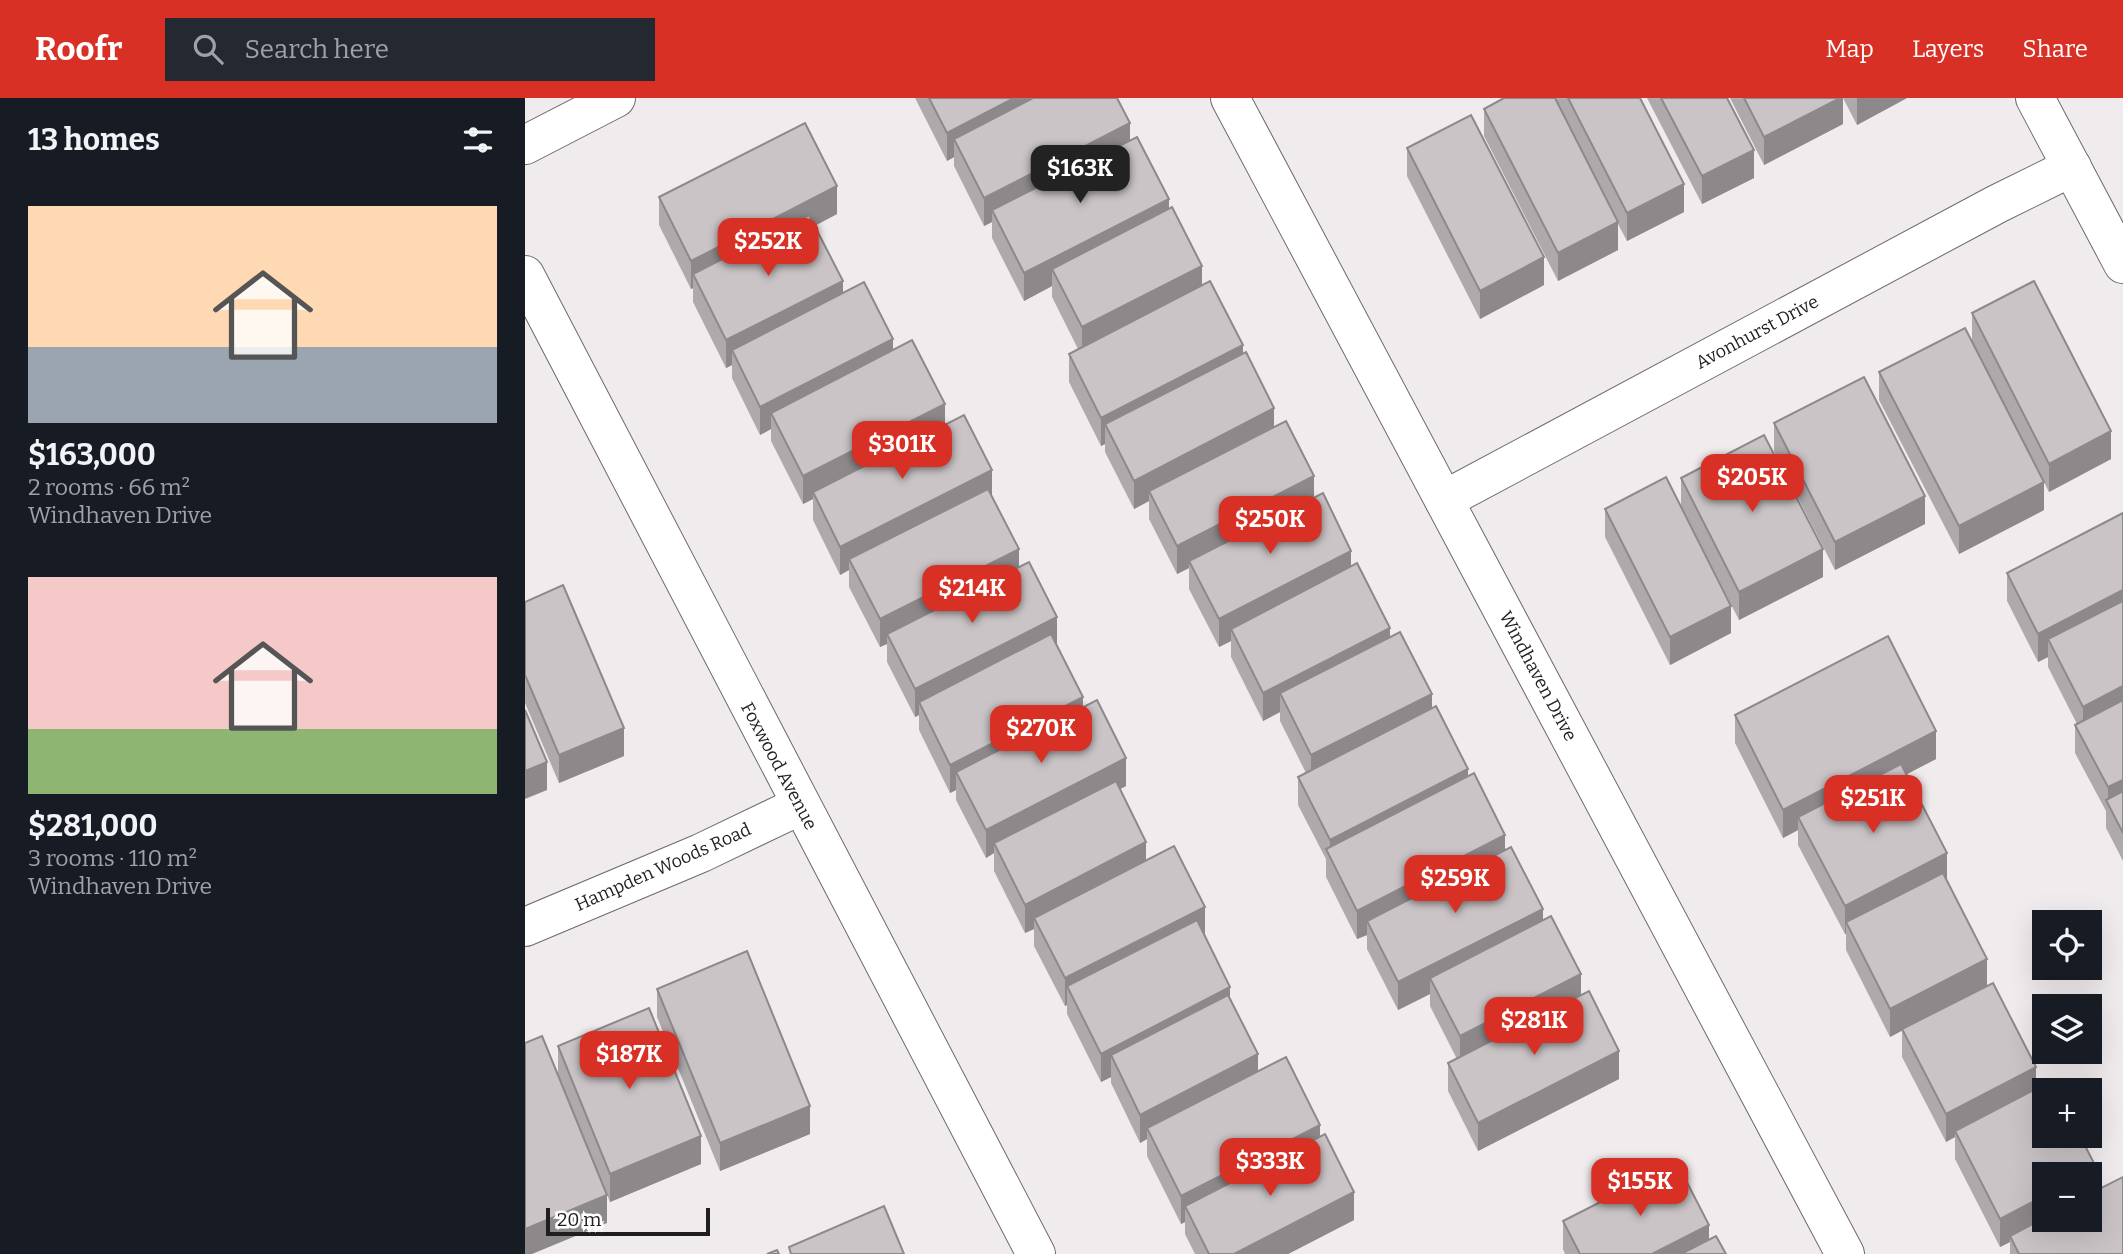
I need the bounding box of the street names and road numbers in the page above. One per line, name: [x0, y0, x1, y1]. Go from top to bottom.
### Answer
street label: Avonhurst Drive: [1692, 290, 1822, 374]
street label: Windhaven Drive: [1494, 607, 1582, 745]
street label: Foxwood Avenue: [736, 699, 822, 833]
street label: Hampden Woods Road: [572, 818, 755, 916]

